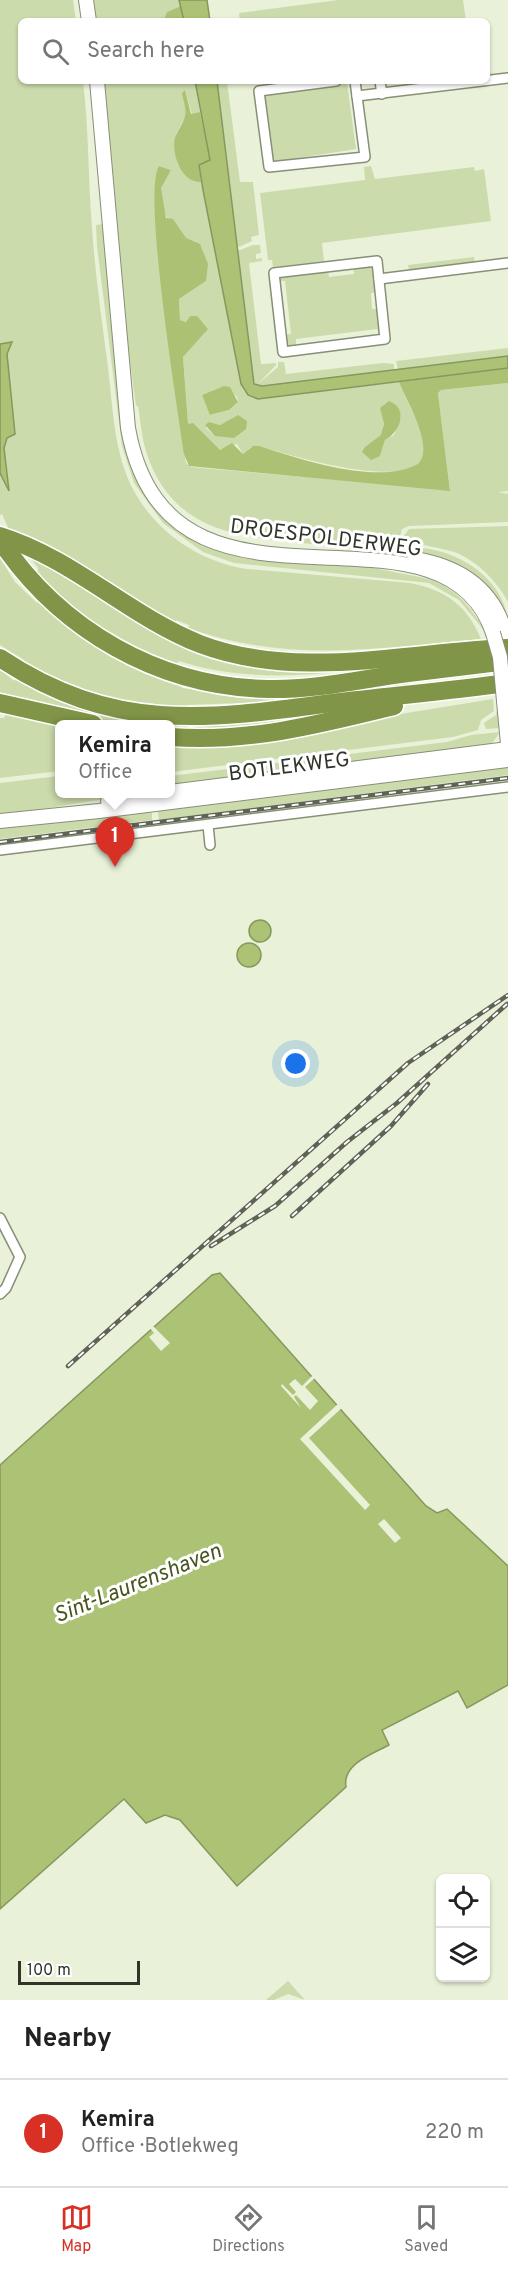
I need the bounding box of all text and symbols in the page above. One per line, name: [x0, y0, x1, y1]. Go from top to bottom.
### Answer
search box: [18, 18, 490, 84]
icon: search: [39, 35, 72, 68]
text: Search here: [87, 38, 205, 65]
street label: DROESPOLDERWEG: [228, 513, 423, 564]
popup: [55, 720, 175, 798]
text: Kemira: [78, 733, 152, 760]
street label: BOTLEKWEG: [227, 747, 351, 788]
text: Office: [78, 760, 132, 786]
pin: 1: [96, 818, 134, 867]
your location: [281, 1049, 310, 1078]
water label: Sint-Laurenshaven: [50, 1538, 226, 1630]
map controls: [436, 1874, 490, 1982]
button: locate: [436, 1874, 490, 1928]
button: layers: [436, 1928, 490, 1982]
scale bar: [18, 1958, 140, 1986]
text: 100 m: [27, 1961, 71, 1981]
text: Nearby: [24, 2023, 112, 2056]
text: Kemira: [81, 2107, 155, 2134]
text: 1: [40, 2120, 48, 2146]
text: 220 m: [425, 2120, 484, 2146]
text: Office · Botlekweg: [81, 2134, 239, 2160]
tab: Map: [60, 2201, 93, 2257]
tab: Directions: [212, 2201, 285, 2257]
tab: Saved: [404, 2201, 448, 2257]

